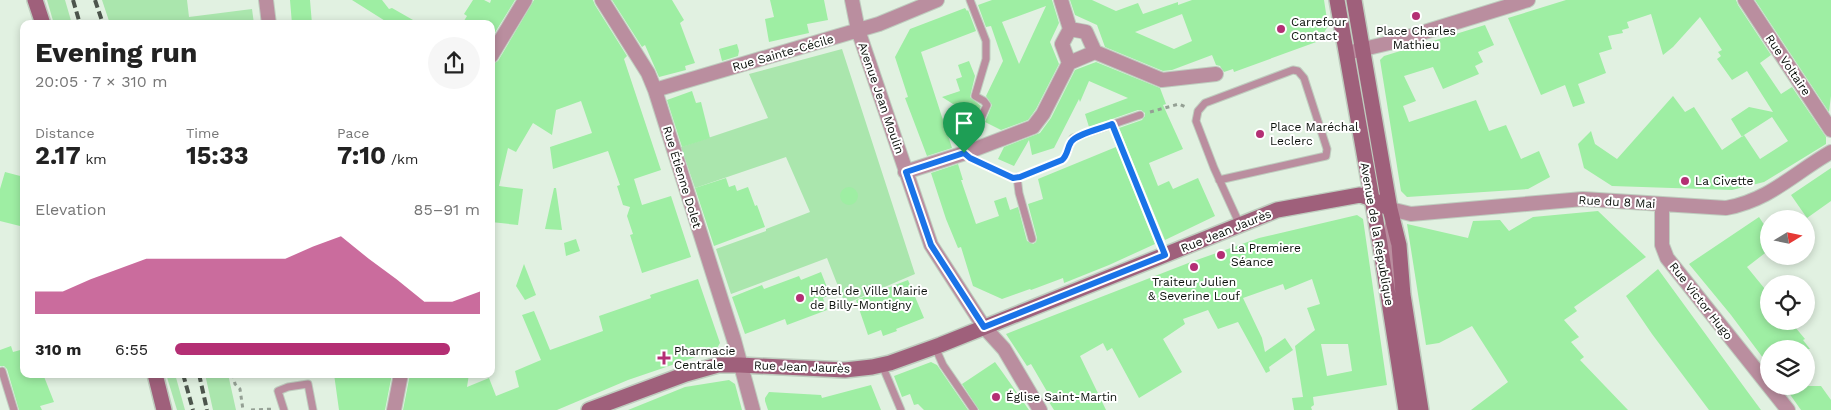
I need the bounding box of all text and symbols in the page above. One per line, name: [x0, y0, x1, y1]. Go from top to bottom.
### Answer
marker: Place Charles Mathieu: [1410, 10, 1422, 22]
place label: Carrefour Contact: [1291, 15, 1347, 43]
marker: Carrefour Contact: [1275, 23, 1287, 35]
place label: Place Charles Mathieu: [1376, 24, 1456, 52]
street label: Rue Sainte-Cécile: [731, 32, 835, 74]
street label: Rue Voltaire: [1763, 32, 1814, 98]
text: Evening run: [35, 36, 197, 69]
button: share: [428, 37, 480, 89]
street label: Avenue Jean Moulin: [855, 40, 907, 156]
text: 20:05 · 7 × 310 m: [35, 72, 167, 91]
pin: [943, 102, 985, 153]
icon: arrive: [950, 109, 978, 137]
place label: Place Maréchal Leclerc: [1270, 120, 1359, 148]
street label: Rue Étienne Dolet: [660, 124, 704, 230]
text: Distance: [35, 125, 95, 141]
text: Time: [186, 125, 219, 141]
text: Pace: [337, 125, 369, 141]
marker: Place Maréchal Leclerc: [1254, 128, 1266, 140]
text: 2.17: [35, 141, 81, 170]
text: 15:33: [186, 141, 249, 170]
text: 7:10: [337, 141, 386, 170]
text: km: [81, 151, 107, 167]
text: /km: [386, 151, 418, 167]
street label: Avenue de la République: [1357, 161, 1397, 307]
place label: La Civette: [1695, 174, 1753, 188]
marker: La Civette: [1679, 175, 1691, 187]
street label: Rue du 8 Mai: [1578, 193, 1656, 211]
text: Elevation: [35, 200, 106, 219]
text: 85–91 m: [414, 200, 480, 219]
street label: Rue Jean Jaurès: [1179, 206, 1273, 256]
north arrow: [1760, 210, 1815, 265]
map controls: [1760, 210, 1815, 395]
place label: La Premiere Séance: [1231, 241, 1301, 269]
marker: La Premiere Séance: [1215, 249, 1227, 261]
street label: Rue Victor Hugo: [1666, 260, 1736, 342]
marker: Traiteur Julien & Severine Louf: [1188, 261, 1200, 273]
place label: Traiteur Julien & Severine Louf: [1148, 275, 1240, 303]
button: locate: [1760, 275, 1815, 330]
place label: Hôtel de Ville Mairie de Billy-Montigny: [810, 284, 928, 312]
marker: Hôtel de Ville Mairie de Billy-Montigny: [794, 292, 806, 304]
text: 310 m: [35, 340, 81, 359]
text: 6:55: [115, 340, 148, 359]
button: layers: [1760, 340, 1815, 395]
place label: Pharmacie Centrale: [674, 344, 736, 372]
marker: Pharmacie Centrale: [658, 352, 670, 364]
street label: Rue Jean Jaurès: [754, 358, 850, 376]
place label: Église Saint-Martin: [1006, 390, 1117, 404]
marker: Église Saint-Martin: [990, 391, 1002, 403]

